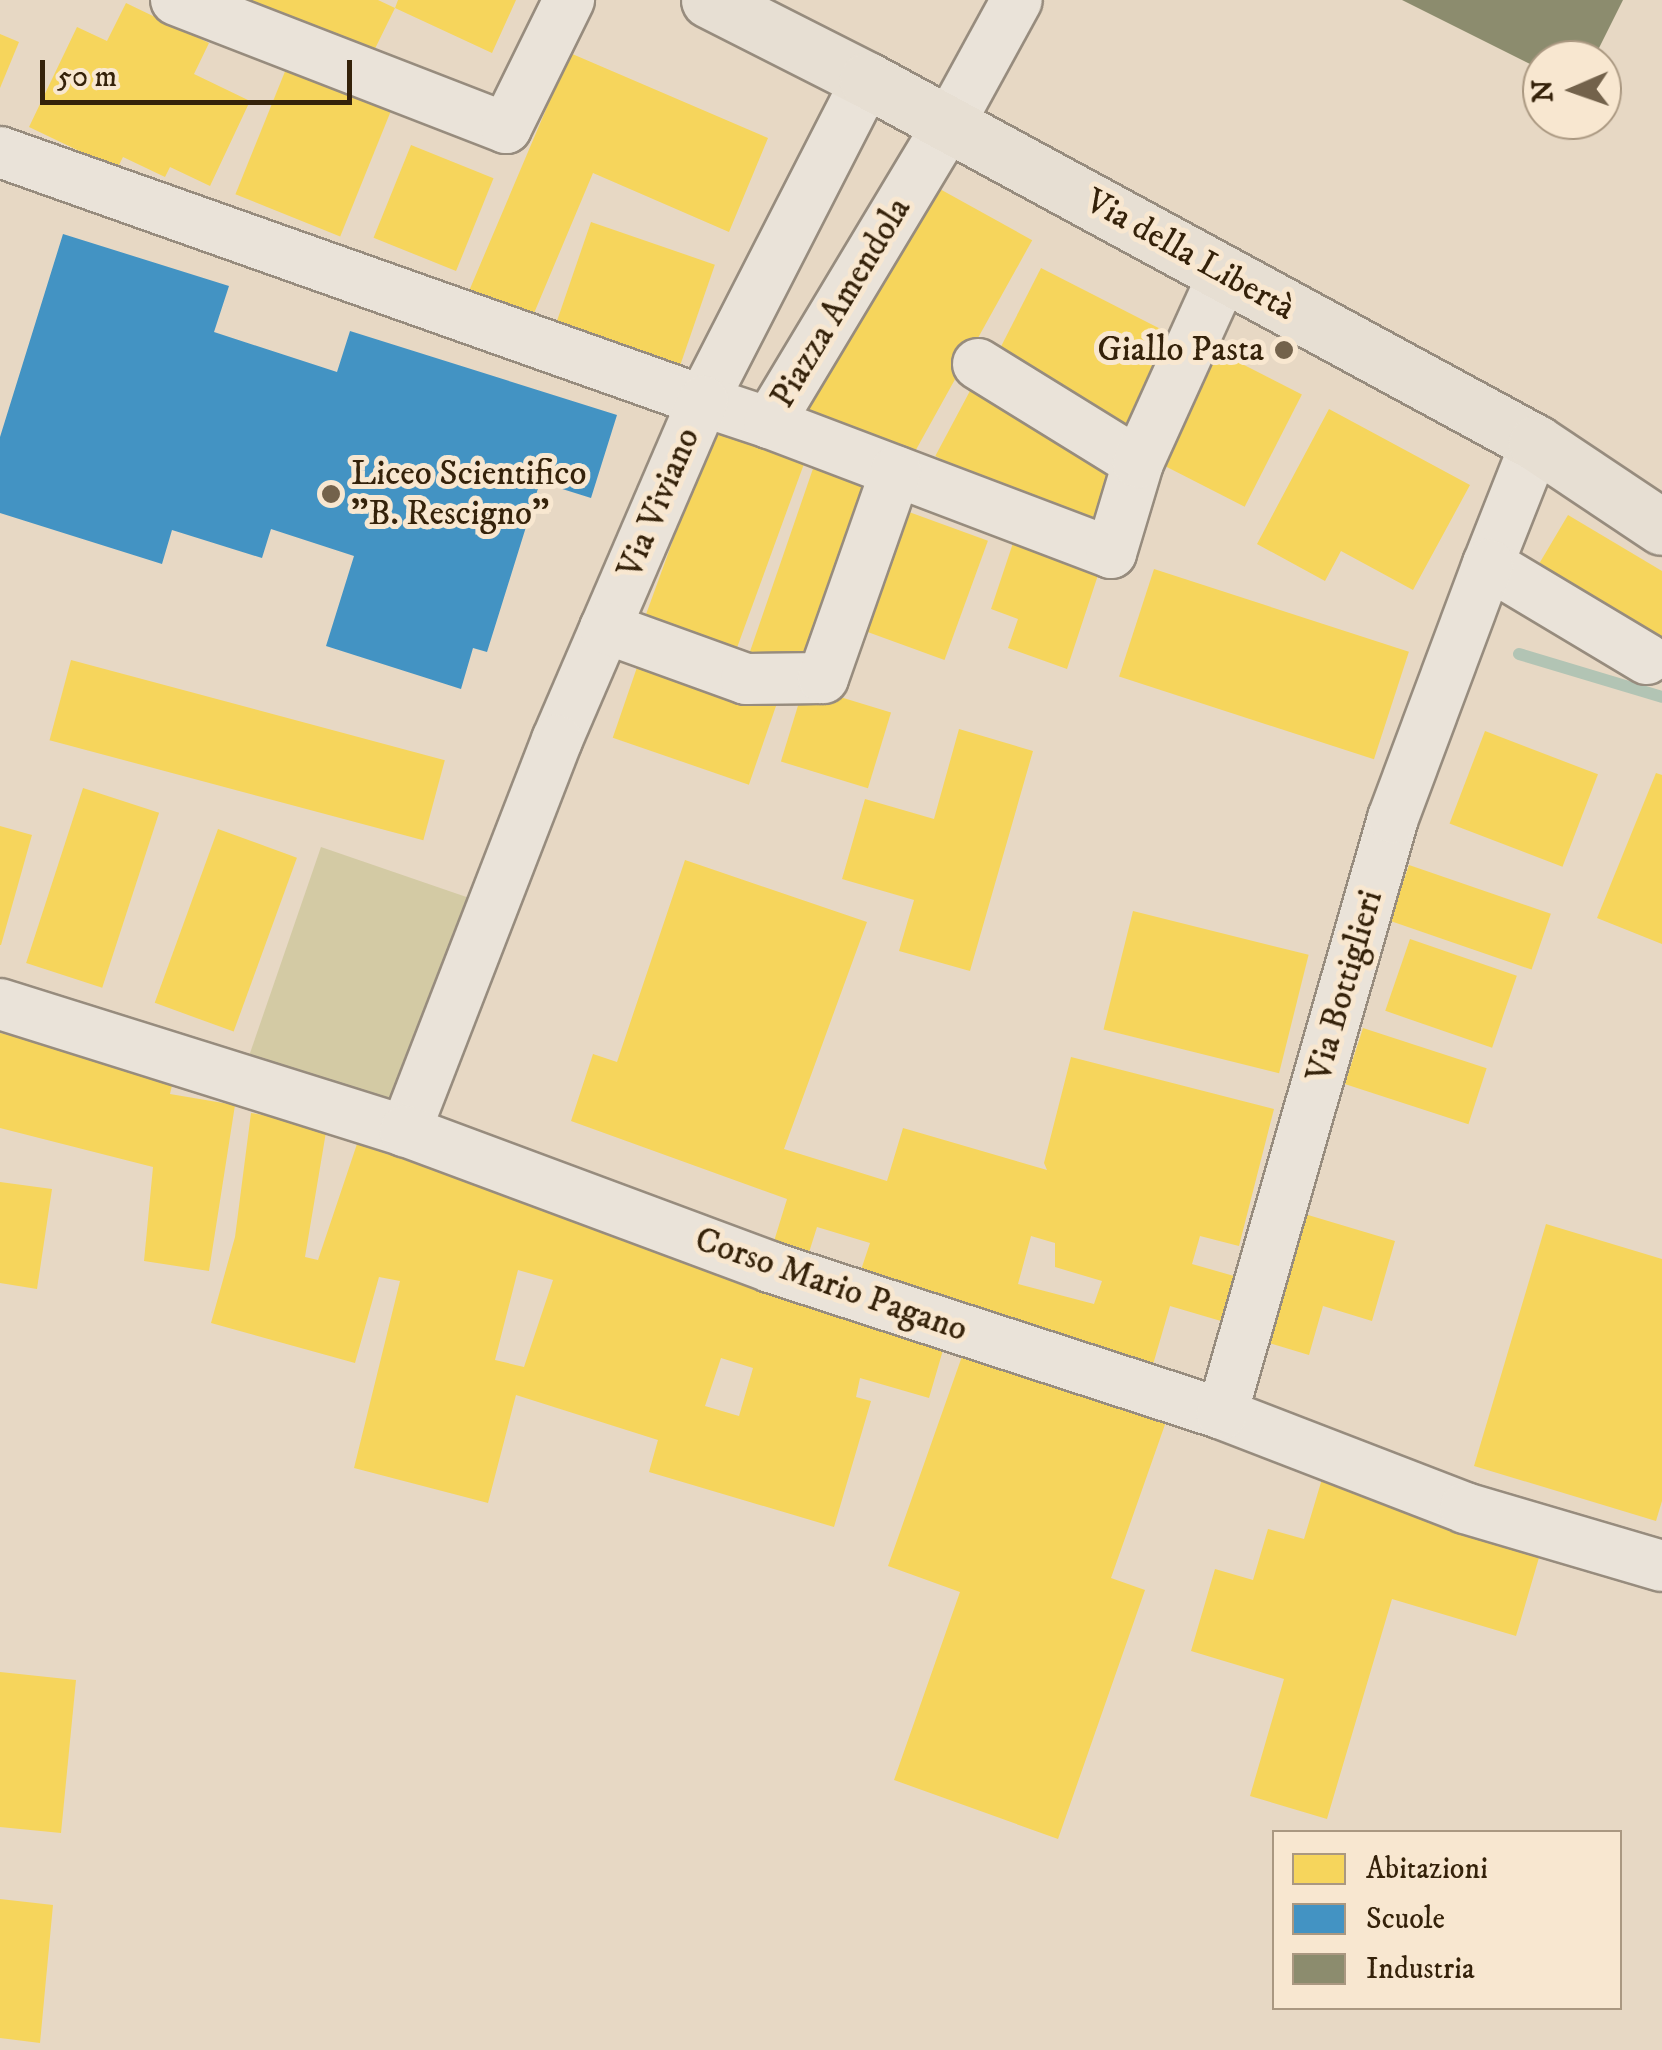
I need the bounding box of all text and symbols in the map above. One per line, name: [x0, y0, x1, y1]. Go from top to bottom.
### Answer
scale bar: [45, 40, 358, 102]
north arrow: [1522, 40, 1622, 140]
text: 50 m: [57, 59, 117, 96]
text: N: [1526, 79, 1561, 103]
street label: Via della Libertà: [1078, 180, 1302, 330]
street label: Piazza Amendola: [762, 190, 920, 416]
place label: Giallo Pasta: [1097, 329, 1264, 371]
marker: Giallo Pasta: [1273, 339, 1295, 361]
street label: Via Viviano: [609, 422, 709, 584]
place label: Liceo Scientifico "B. Rescigno": [351, 453, 586, 535]
marker: Liceo Scientifico "B. Rescigno": [320, 483, 342, 505]
street label: Via Bottiglieri: [1298, 886, 1392, 1086]
street label: Corso Mario Pagano: [689, 1219, 973, 1351]
legend: [1272, 1830, 1622, 2010]
text: Abitazioni: [1366, 1851, 1488, 1888]
text: Scuole: [1366, 1901, 1445, 1938]
text: Industria: [1366, 1951, 1475, 1988]

